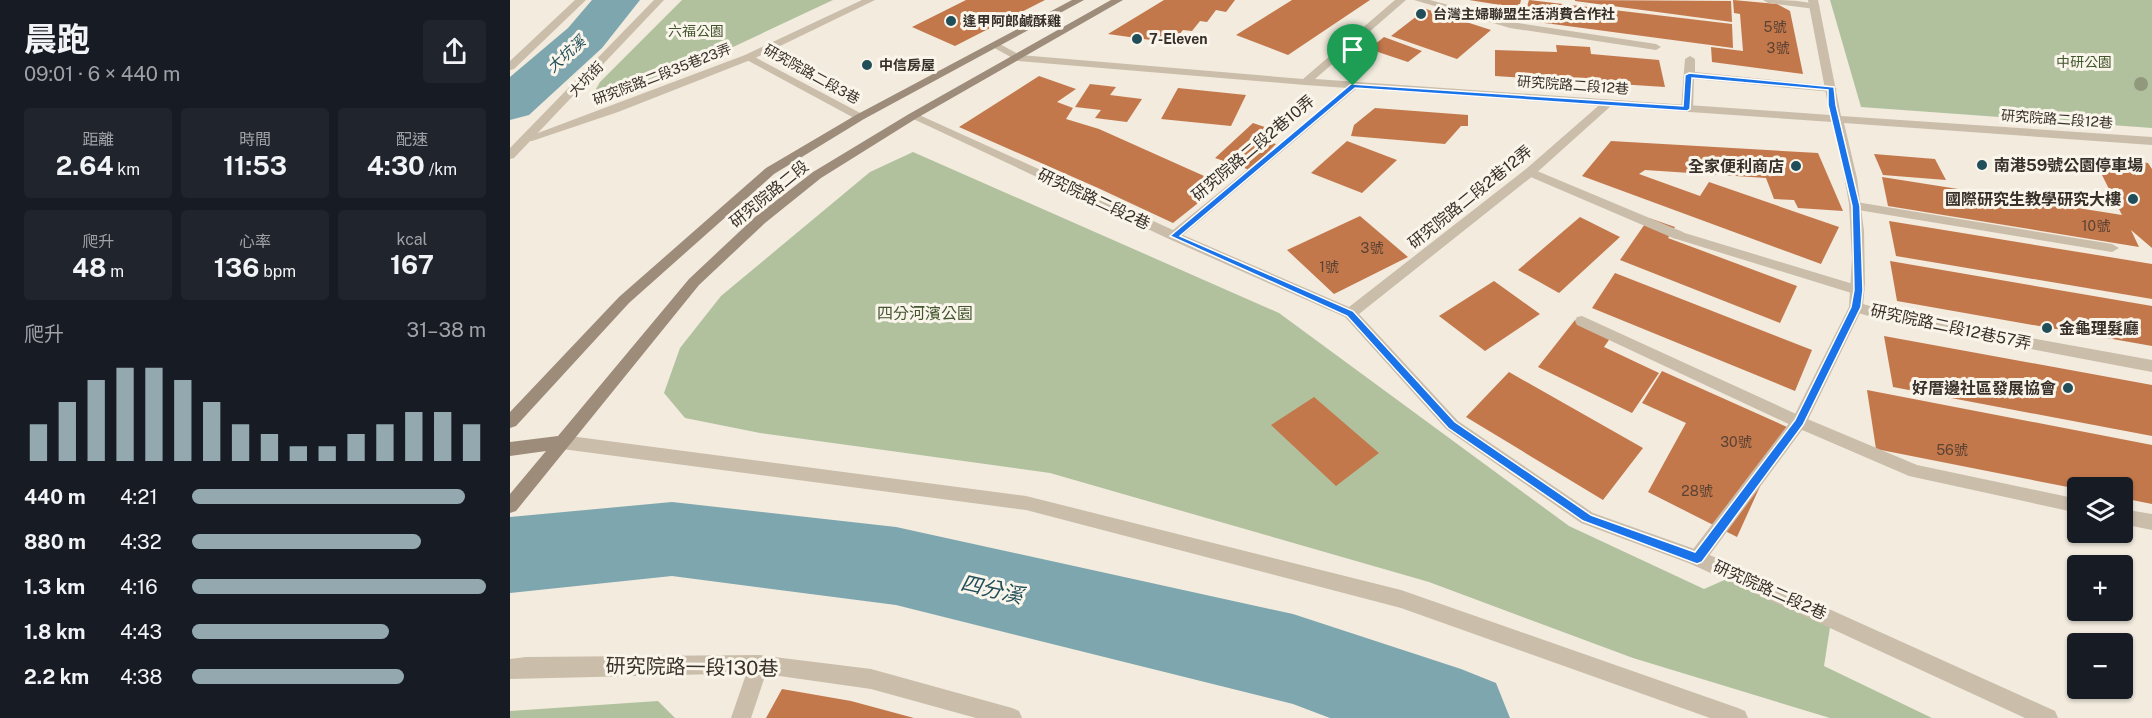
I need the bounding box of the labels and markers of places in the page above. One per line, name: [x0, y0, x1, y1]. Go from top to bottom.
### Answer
place label: 台灣主婦聯盟生活消費合作社: [1433, 6, 1615, 22]
marker: 台灣主婦聯盟生活消費合作社: [1414, 7, 1428, 21]
place label: 逢甲阿郎鹹酥雞: [963, 13, 1061, 29]
marker: 逢甲阿郎鹹酥雞: [944, 14, 958, 28]
pin: [1327, 24, 1378, 86]
place label: 7-Eleven: [1149, 31, 1208, 47]
marker: 7-Eleven: [1130, 32, 1144, 46]
place label: 中信房屋: [879, 57, 935, 73]
marker: 中信房屋: [860, 58, 874, 72]
place label: 南港59號公園停車場: [1994, 156, 2143, 175]
place label: 全家便利商店: [1688, 157, 1784, 176]
marker: 南港59號公園停車場: [1975, 158, 1989, 172]
marker: 全家便利商店: [1789, 159, 1803, 173]
place label: 國際研究生教學研究大樓: [1945, 190, 2121, 209]
marker: 國際研究生教學研究大樓: [2126, 192, 2140, 206]
place label: 金龜理髮廳: [2059, 319, 2139, 338]
marker: 金龜理髮廳: [2040, 321, 2054, 335]
place label: 好厝邊社區發展協會: [1912, 379, 2056, 398]
marker: 好厝邊社區發展協會: [2061, 381, 2075, 395]

